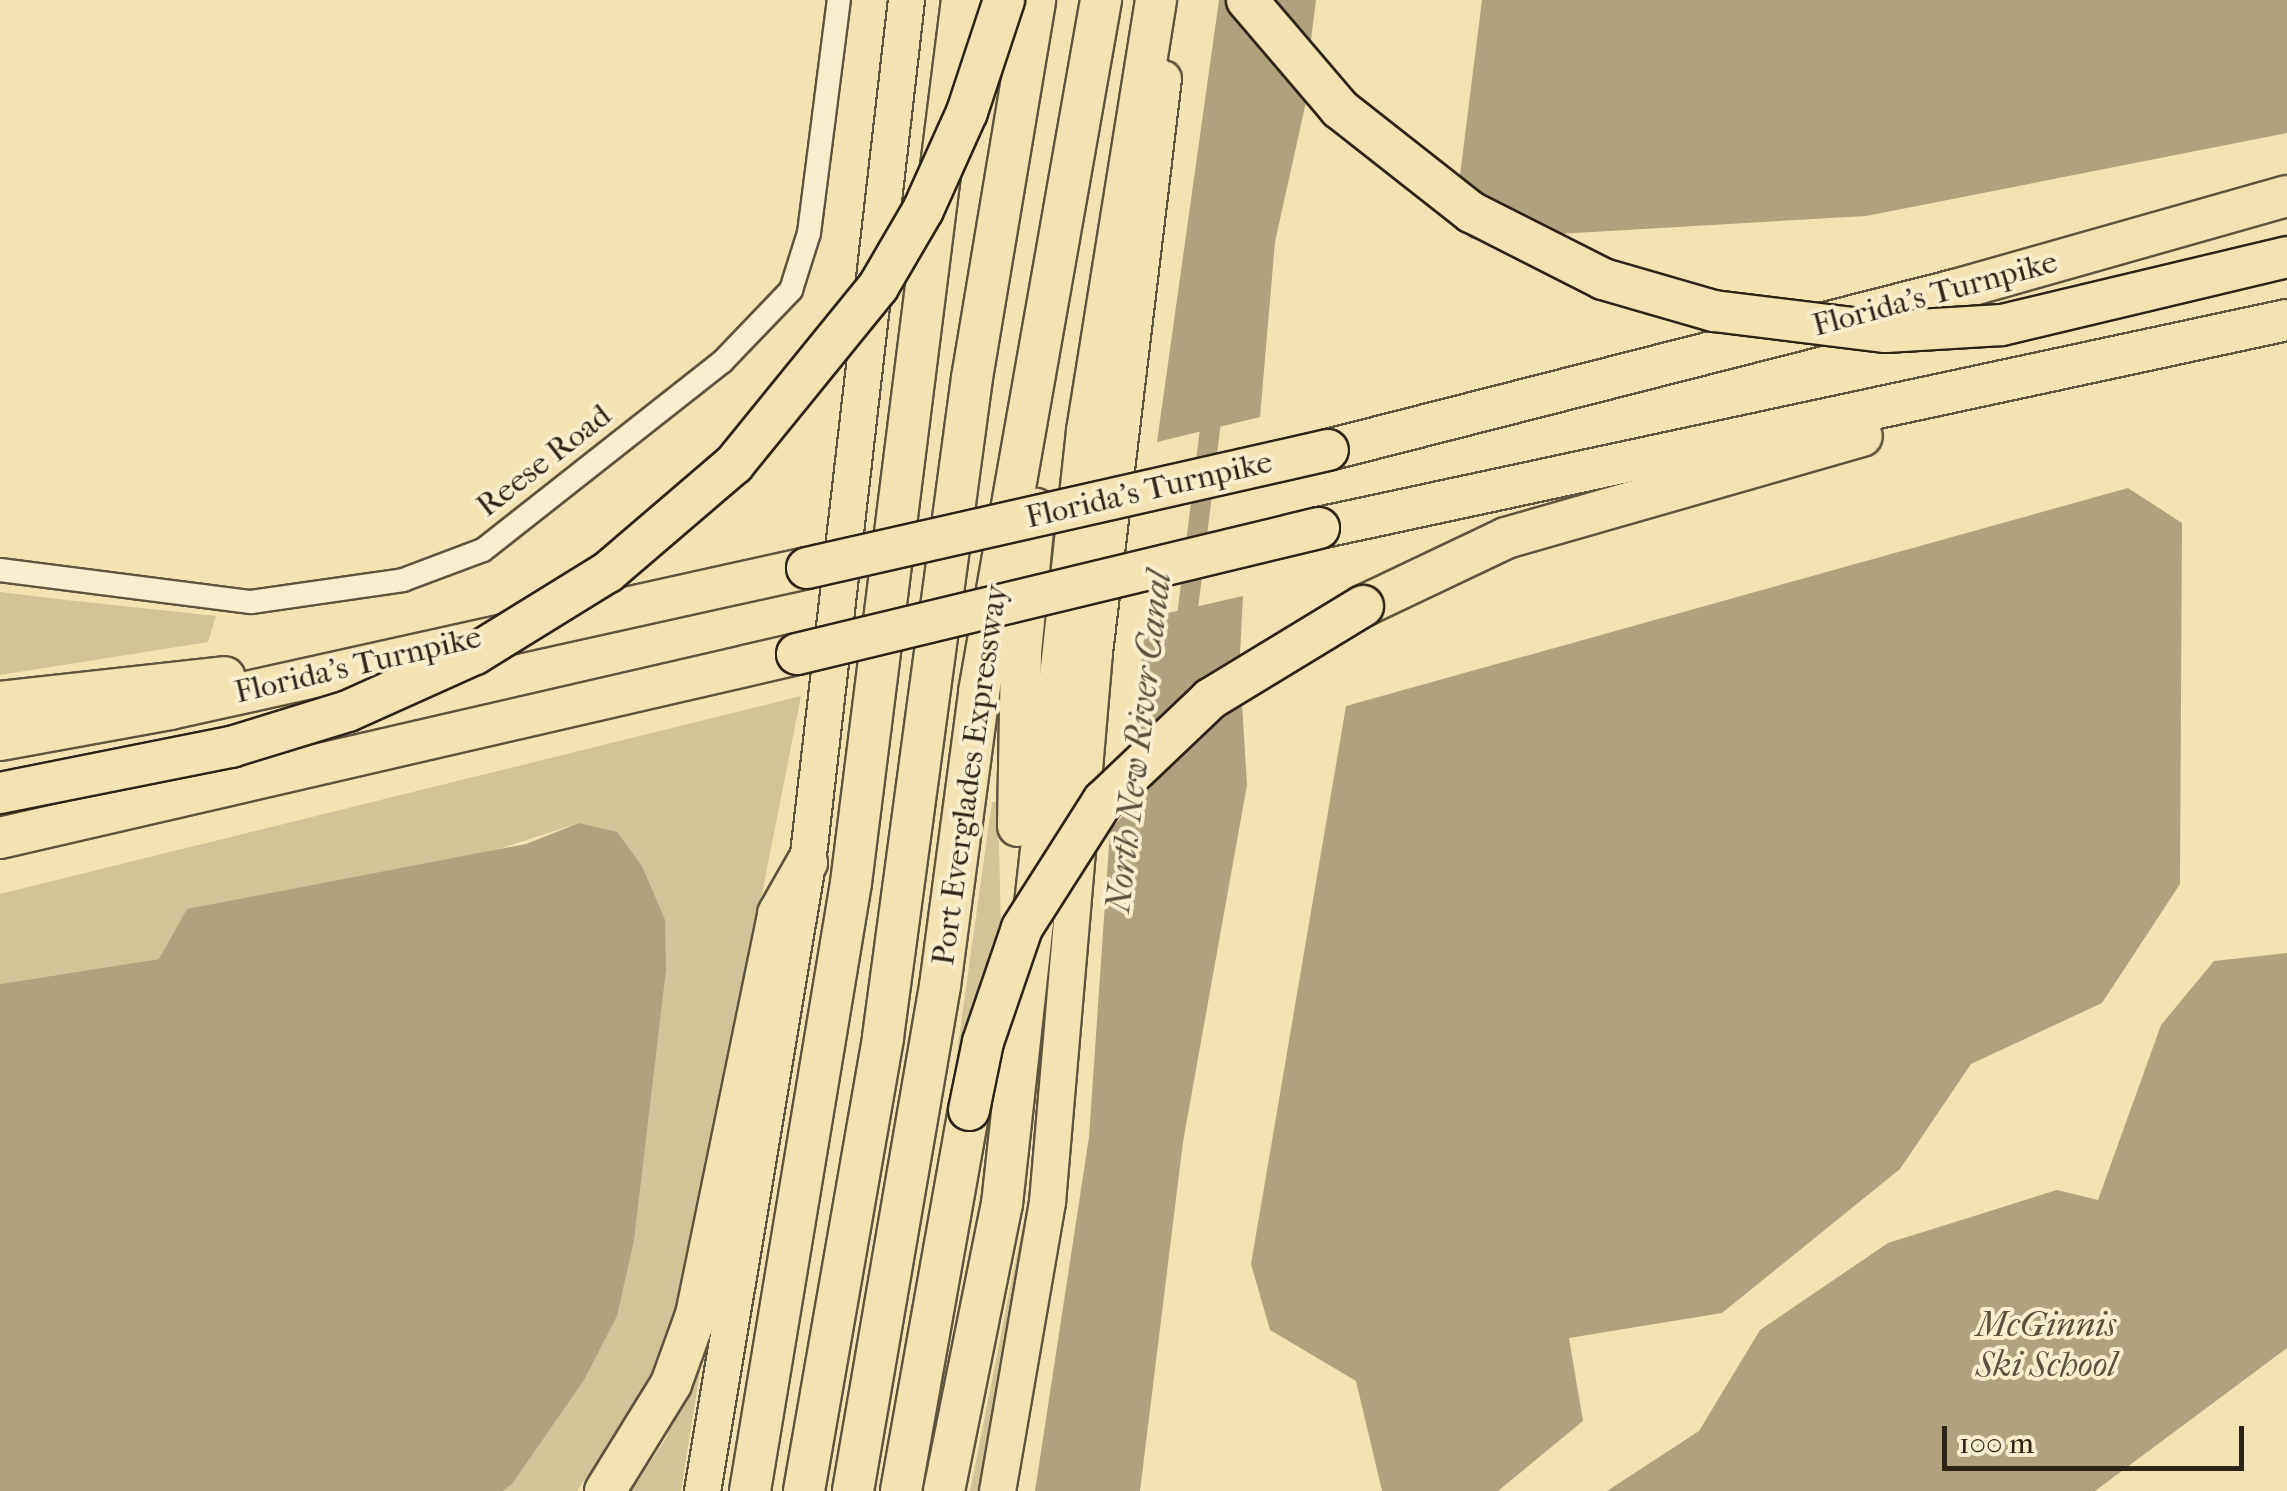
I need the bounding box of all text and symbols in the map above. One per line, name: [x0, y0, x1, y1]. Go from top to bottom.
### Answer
street label: Florida's Turnpike: [1808, 243, 2062, 345]
street label: Reese Road: [469, 397, 619, 525]
street label: Florida's Turnpike: [1022, 443, 1276, 537]
water label: North New River Canal: [1097, 569, 1181, 915]
street label: Port Everglades Expressway: [924, 582, 1016, 968]
street label: Florida's Turnpike: [231, 618, 485, 712]
water label: McGinnis Ski School: [1976, 1304, 2116, 1386]
scale bar: [1947, 1406, 2250, 1468]
text: 100 m: [1959, 1426, 2034, 1461]

